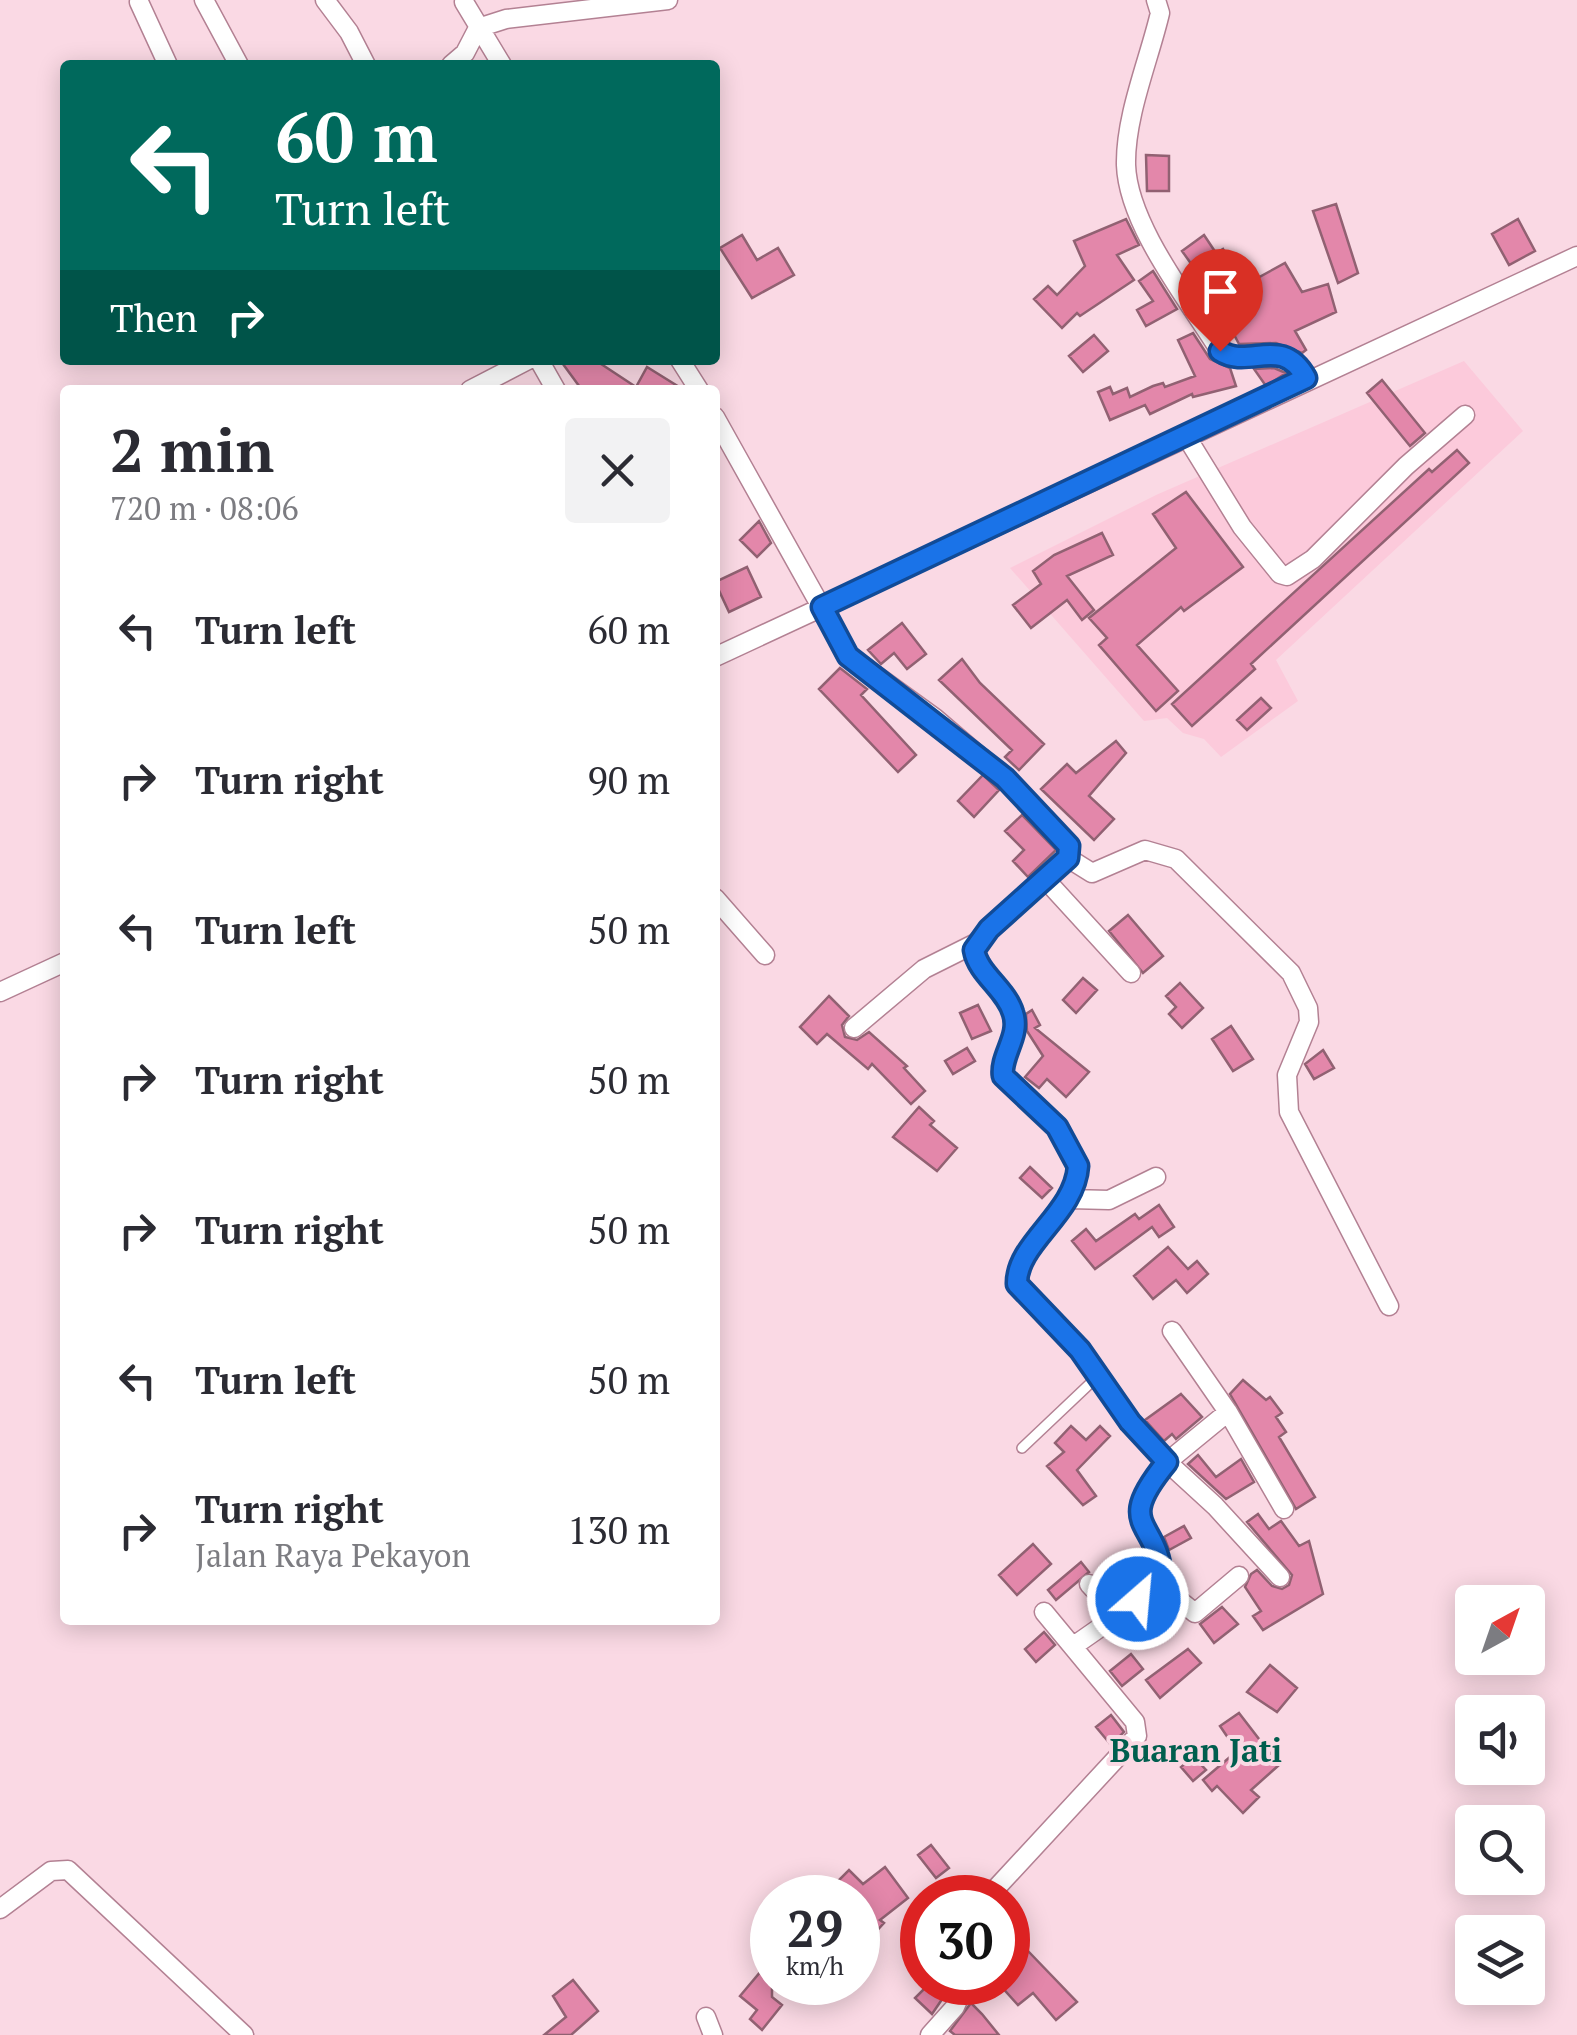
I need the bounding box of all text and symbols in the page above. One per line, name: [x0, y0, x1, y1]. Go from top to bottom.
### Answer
text: 60 m: [275, 89, 438, 182]
icon: left: [110, 100, 240, 230]
text: Turn left: [275, 178, 450, 238]
pin: [1178, 249, 1263, 352]
icon: arrive: [1193, 264, 1248, 319]
icon: right: [218, 290, 273, 345]
text: Then: [110, 293, 198, 343]
text: 2 min: [110, 410, 274, 489]
button: close: [565, 418, 670, 523]
text: 720 m · 08:06: [110, 487, 298, 529]
icon: left: [110, 603, 165, 658]
text: Turn left: [195, 605, 356, 655]
text: 60 m: [587, 605, 670, 655]
icon: right: [110, 753, 165, 808]
text: Turn right: [195, 755, 384, 805]
text: 90 m: [587, 755, 670, 805]
icon: left: [110, 903, 165, 958]
text: Turn left: [195, 905, 356, 955]
text: 50 m: [587, 905, 670, 955]
icon: right: [110, 1053, 165, 1108]
text: Turn right: [195, 1055, 384, 1105]
text: 50 m: [587, 1055, 670, 1105]
icon: right: [110, 1203, 165, 1258]
text: Turn right: [195, 1205, 384, 1255]
text: 50 m: [587, 1205, 670, 1255]
icon: left: [110, 1353, 165, 1408]
text: Turn left: [195, 1355, 356, 1405]
text: 50 m: [587, 1355, 670, 1405]
text: Turn right: [195, 1484, 384, 1534]
icon: right: [110, 1503, 165, 1558]
text: 130 m: [567, 1505, 670, 1555]
text: Jalan Raya Pekayon: [195, 1534, 470, 1576]
position arrow: [1086, 1547, 1190, 1651]
north arrow: [1455, 1585, 1545, 1675]
map controls: [1455, 1585, 1545, 2005]
button: sound: [1455, 1695, 1545, 1785]
district label: Buaran Jati: [1110, 1729, 1282, 1771]
button: search: [1455, 1805, 1545, 1895]
speed limit sign: 30: [900, 1875, 1030, 2005]
text: 29: [787, 1895, 843, 1961]
button: layers: [1455, 1915, 1545, 2005]
text: km/h: [786, 1949, 844, 1982]

